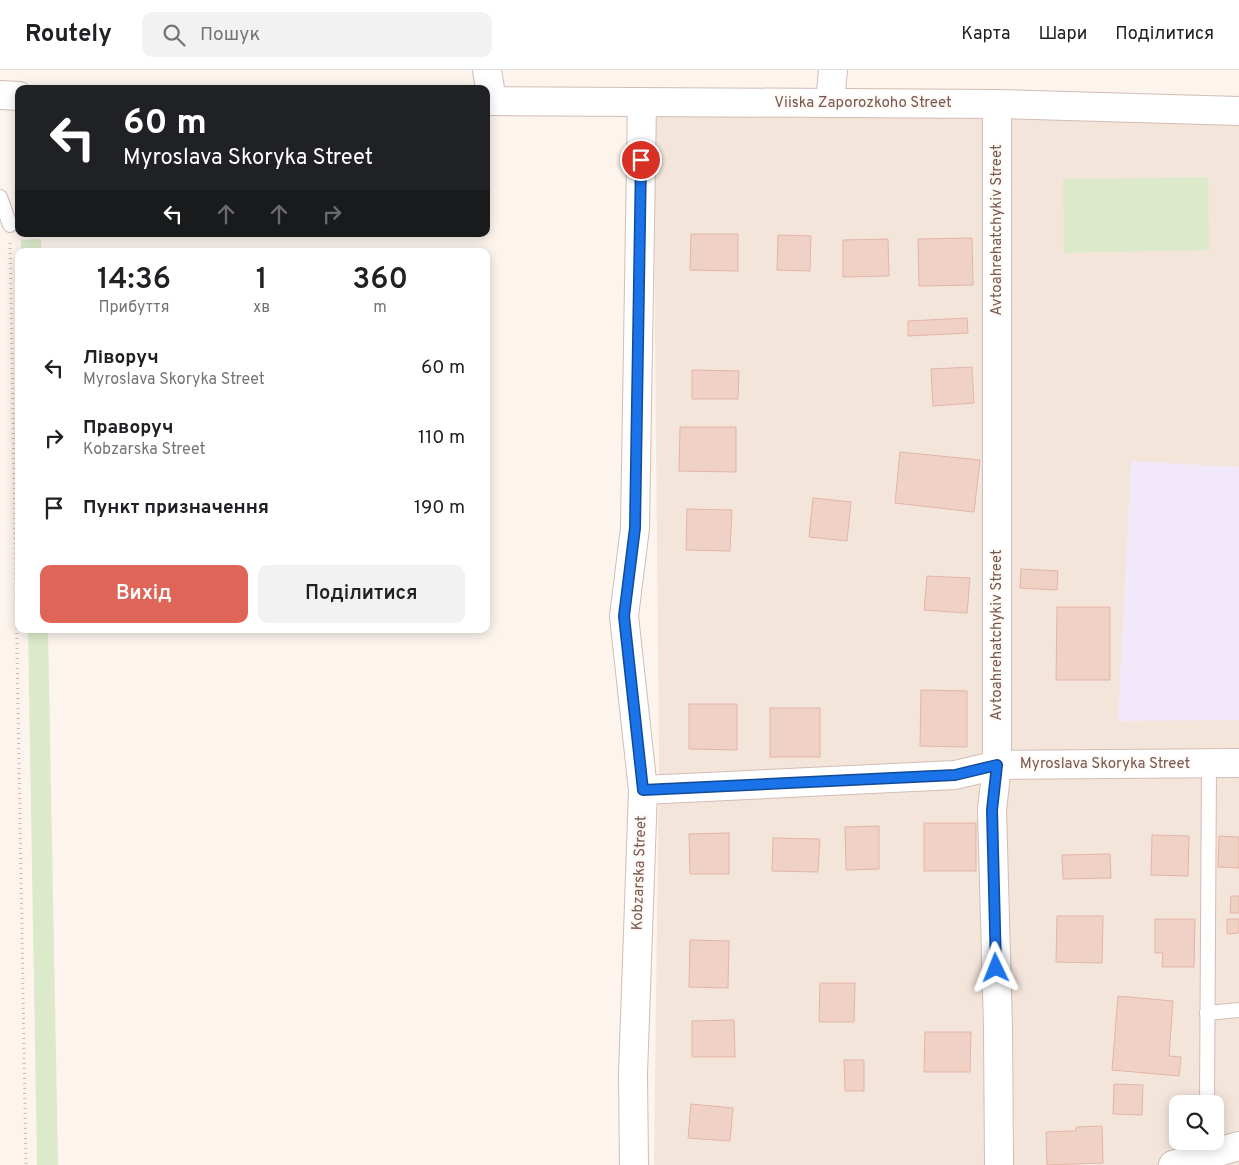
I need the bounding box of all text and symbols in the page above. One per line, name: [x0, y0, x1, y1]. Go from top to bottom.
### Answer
search box: [142, 12, 492, 57]
text: Routely: [25, 20, 112, 50]
icon: search: [160, 21, 188, 49]
text: Пошук: [200, 23, 260, 47]
text: Карта: [961, 23, 1010, 46]
text: Шари: [1038, 23, 1087, 46]
text: Поділитися: [1115, 23, 1214, 46]
street label: Viiska Zaporozkoho Street: [774, 94, 952, 113]
text: 60 m: [123, 102, 207, 146]
icon: left: [40, 105, 105, 170]
pin: [620, 139, 662, 181]
street label: Avtoahrehatchykiv Street: [988, 144, 1007, 316]
text: Myroslava Skoryka Street: [123, 145, 373, 172]
icon: arrive: [627, 146, 655, 174]
icon: left: [159, 200, 187, 228]
icon: ahead: [212, 200, 240, 228]
icon: ahead: [265, 200, 293, 228]
icon: right: [318, 200, 346, 228]
text: 14:36: [97, 262, 171, 299]
text: 1: [256, 262, 267, 299]
text: 360: [352, 262, 408, 299]
text: Прибуття: [98, 298, 170, 318]
text: хв: [253, 298, 270, 318]
text: m: [373, 298, 387, 318]
text: Ліворуч: [83, 346, 159, 370]
icon: left: [40, 354, 68, 382]
text: 60 m: [421, 356, 465, 380]
text: Myroslava Skoryka Street: [83, 370, 265, 390]
text: Праворуч: [83, 416, 174, 440]
icon: right: [40, 424, 68, 452]
text: 110 m: [418, 426, 465, 450]
text: Kobzarska Street: [83, 440, 206, 460]
icon: arrive: [40, 494, 68, 522]
text: Пункт призначення: [83, 496, 269, 520]
text: 190 m: [414, 496, 465, 520]
street label: Avtoahrehatchykiv Street: [988, 549, 1007, 721]
button: Вихід: [40, 565, 248, 623]
button: Поділитися: [258, 565, 465, 623]
street label: Myroslava Skoryka Street: [1020, 755, 1190, 774]
street label: Kobzarska Street: [629, 815, 651, 931]
position arrow: [969, 941, 1021, 993]
map controls: [1169, 1095, 1224, 1150]
button: search: [1169, 1095, 1224, 1150]

